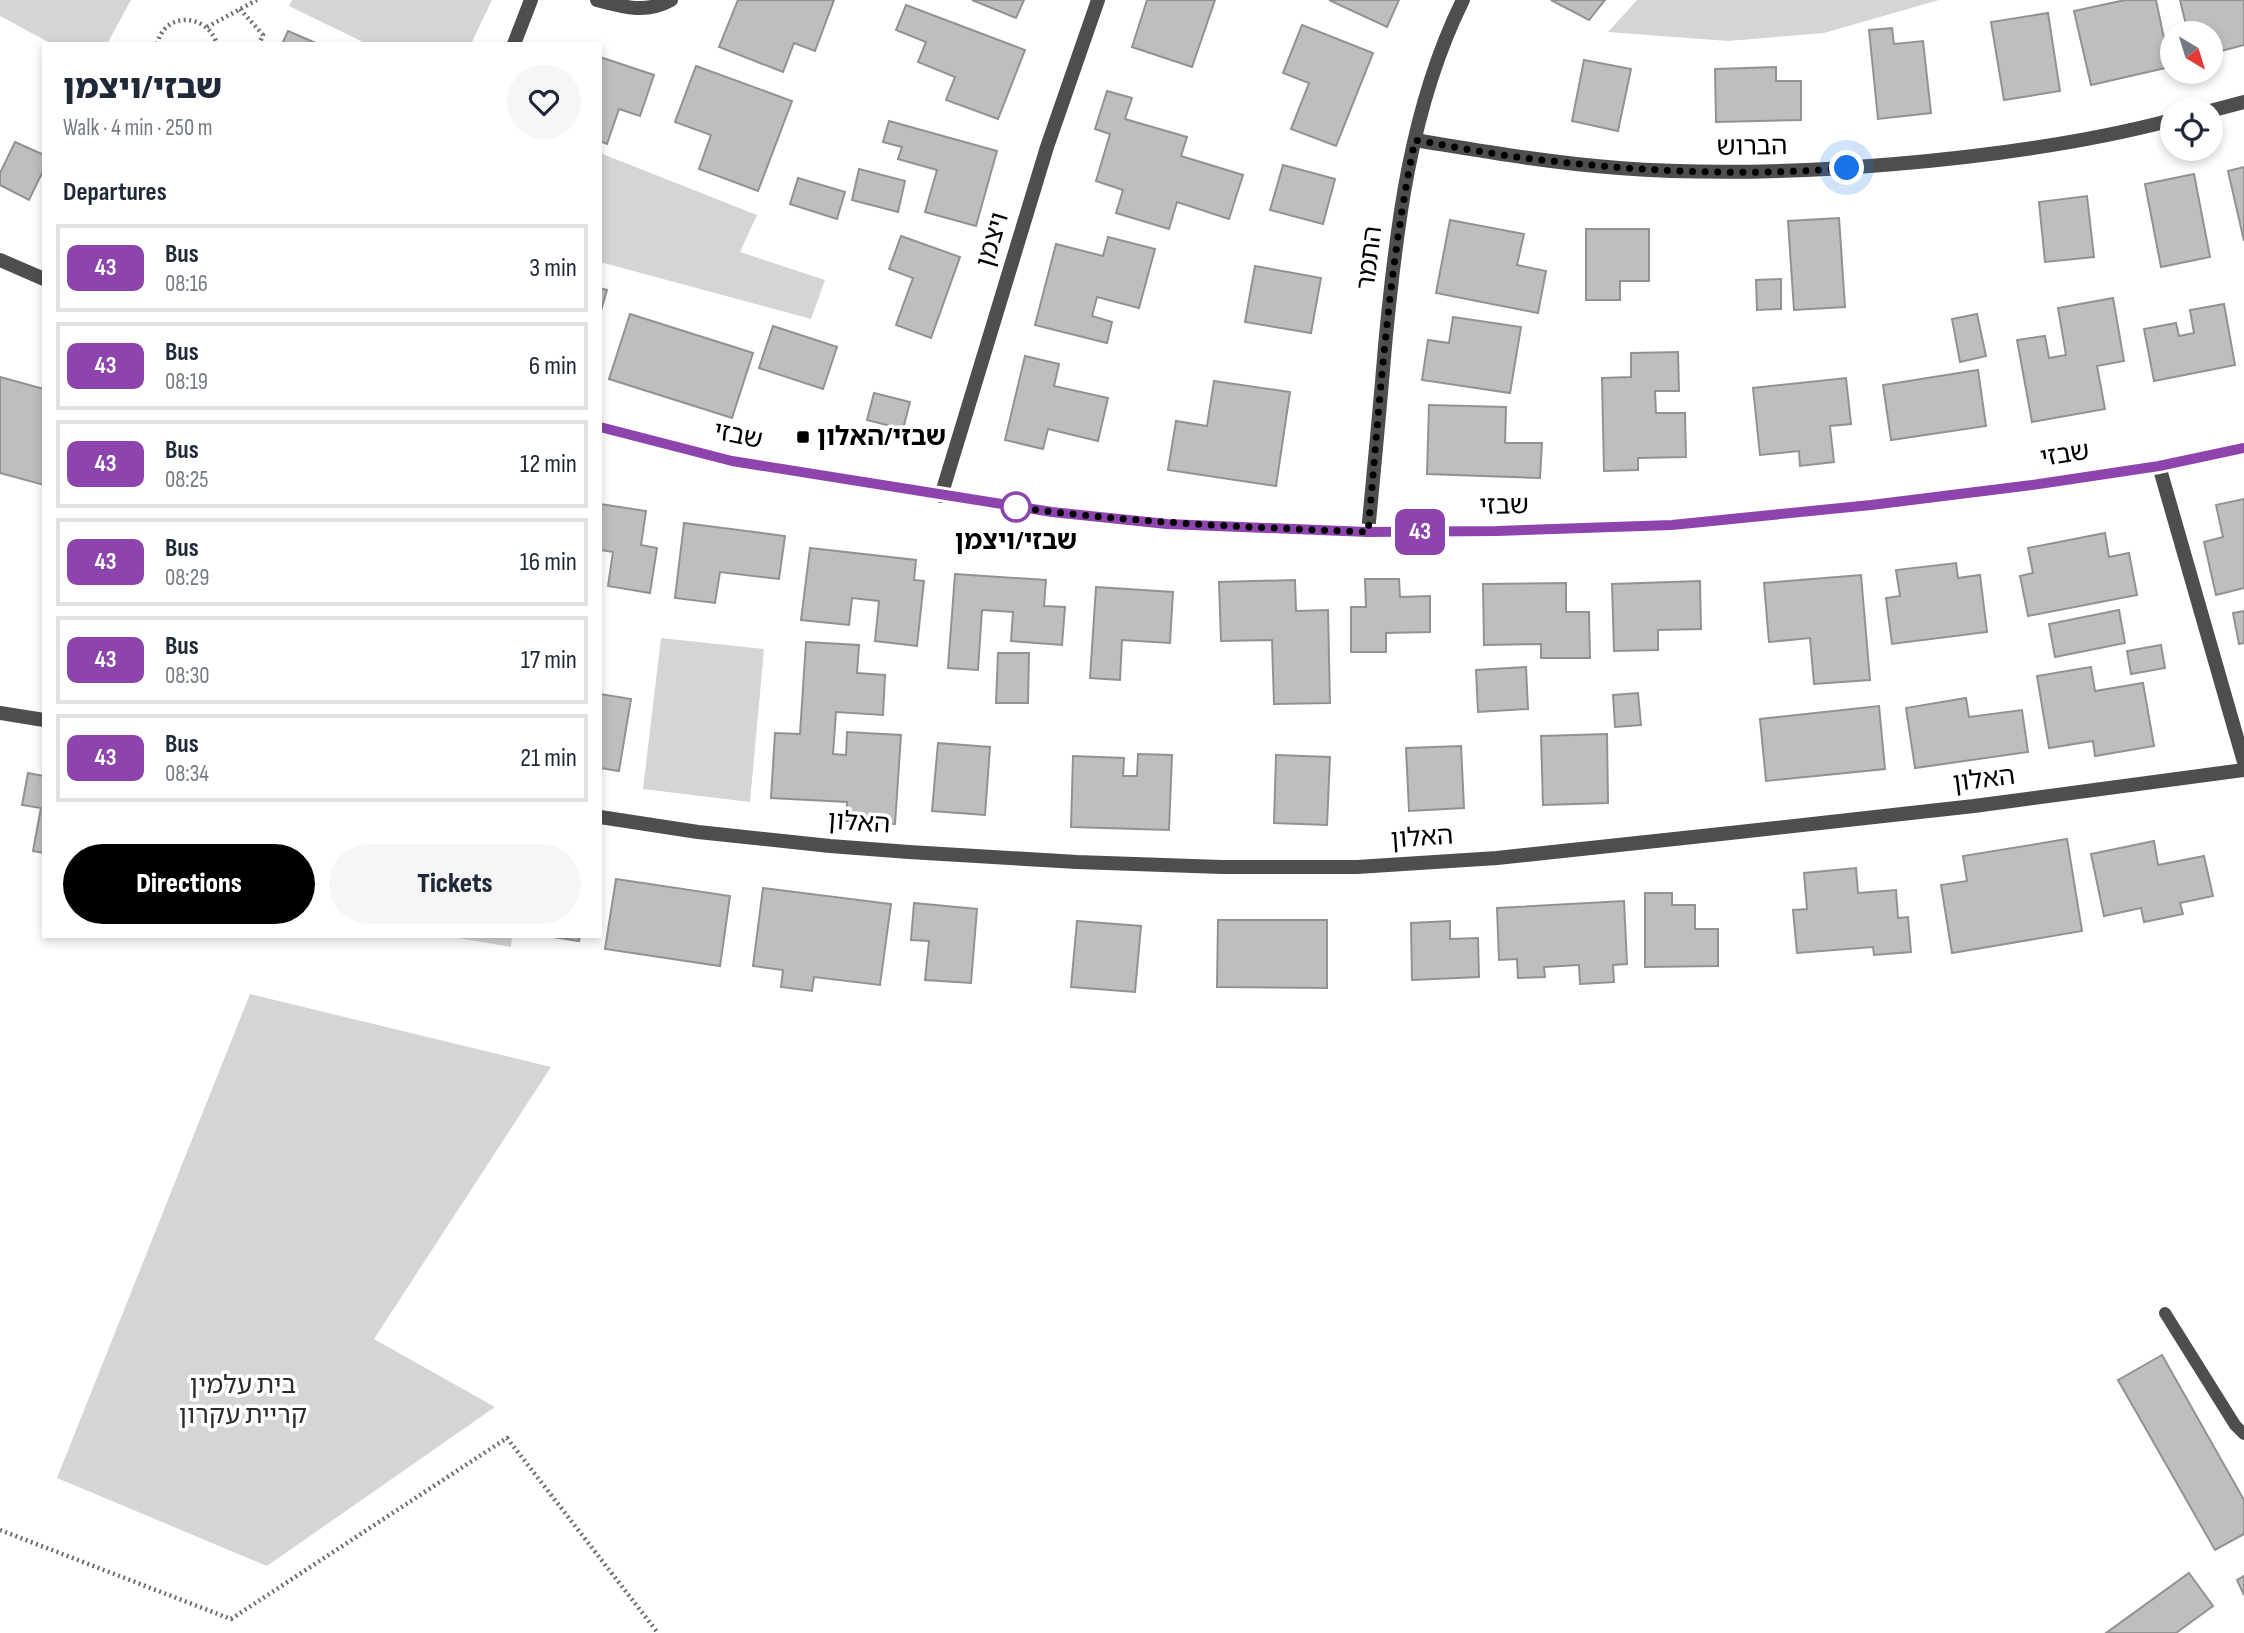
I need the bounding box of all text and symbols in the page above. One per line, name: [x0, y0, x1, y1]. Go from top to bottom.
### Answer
north arrow: [2160, 21, 2222, 84]
map controls: [2160, 21, 2223, 161]
button: heart: [507, 65, 581, 139]
text: שבזי/ויצמן: [63, 68, 222, 108]
button: locate: [2160, 98, 2223, 161]
text: Walk · 4 min · 250 m: [63, 114, 213, 142]
street label: הברוש: [1716, 131, 1788, 163]
your location: [1829, 150, 1864, 185]
text: Departures: [63, 177, 167, 208]
street label: ויצמן: [970, 209, 1016, 271]
street label: התמר: [1351, 224, 1389, 292]
text: Bus: [165, 239, 199, 270]
text: 43: [95, 253, 116, 282]
text: 3 min: [529, 253, 577, 284]
text: 08:16: [165, 270, 208, 298]
text: Bus: [165, 337, 199, 368]
text: 43: [95, 351, 116, 380]
text: 6 min: [529, 351, 577, 382]
text: 08:19: [165, 368, 208, 396]
street label: שבזי: [711, 416, 765, 456]
place label: שבזי/האלון: [817, 422, 946, 453]
marker: שבזי/האלון: [795, 429, 811, 445]
text: Bus: [165, 435, 199, 466]
street label: שבזי: [2038, 436, 2092, 474]
text: 43: [95, 449, 116, 478]
text: 12 min: [520, 449, 577, 480]
text: 08:25: [165, 466, 208, 494]
street label: שבזי: [1479, 490, 1529, 522]
marker: שבזי/ויצמן: [1001, 492, 1031, 522]
line badge: 43: [1388, 509, 1452, 555]
text: 43: [1409, 517, 1431, 546]
place label: שבזי/ויצמן: [955, 526, 1077, 557]
text: Bus: [165, 533, 199, 564]
text: 43: [95, 547, 116, 576]
text: 16 min: [520, 547, 577, 578]
text: 08:29: [165, 564, 209, 592]
text: Bus: [165, 631, 199, 662]
text: 43: [95, 645, 116, 674]
text: 17 min: [521, 645, 577, 676]
text: 08:30: [165, 662, 210, 690]
text: Bus: [165, 729, 199, 760]
text: 43: [95, 743, 116, 772]
text: 21 min: [520, 743, 577, 774]
text: 08:34: [165, 760, 209, 788]
street label: האלון: [1951, 761, 2017, 799]
street label: האלון: [827, 805, 891, 841]
street label: האלון: [1390, 820, 1454, 856]
button: Directions: [63, 844, 315, 924]
button: Tickets: [329, 844, 581, 924]
park label: בית עלמין קריית עקרון: [179, 1370, 307, 1431]

